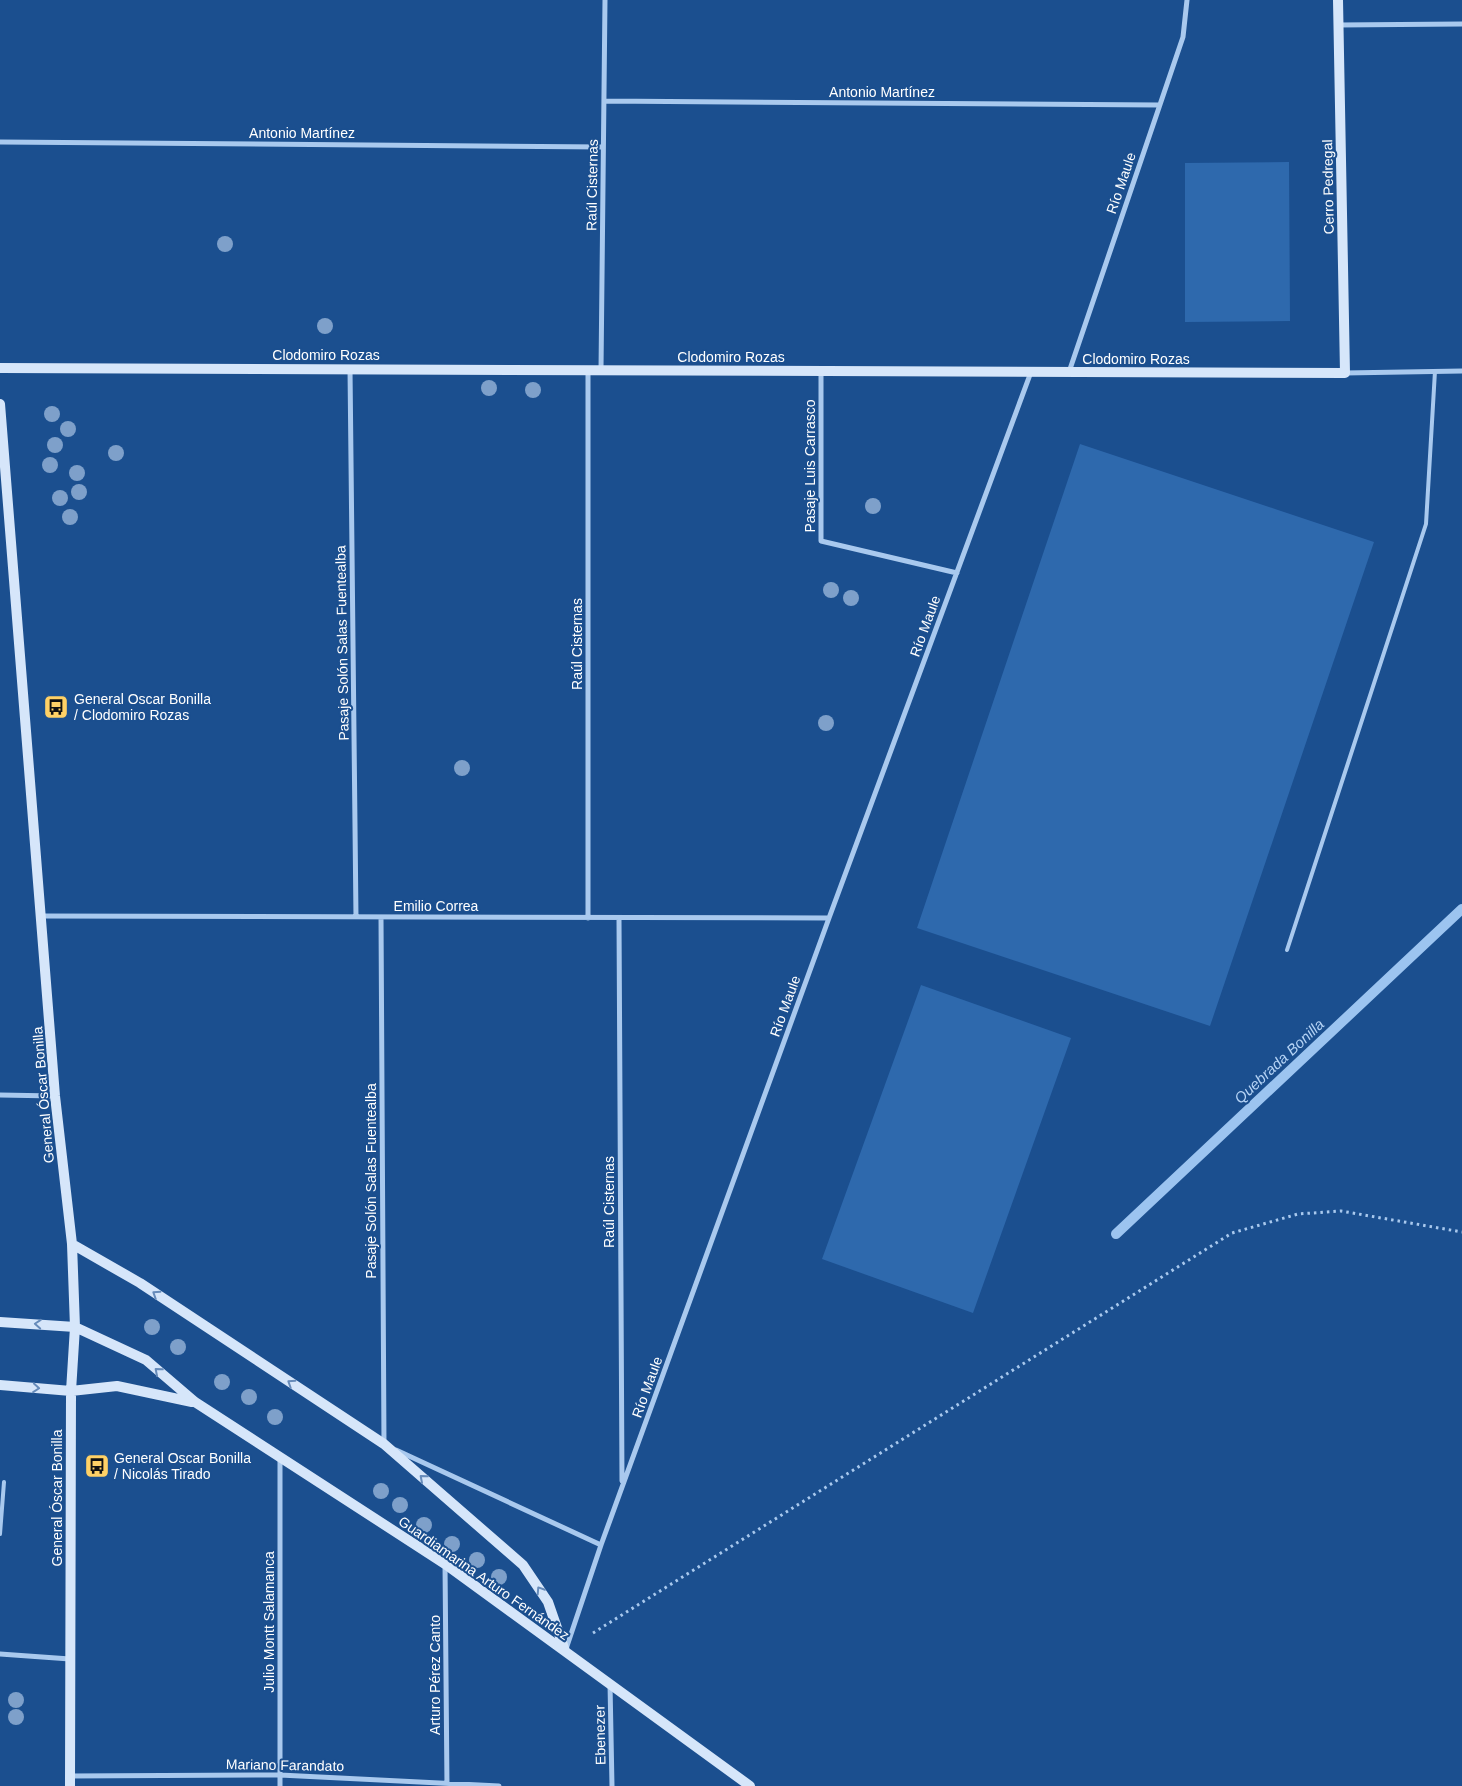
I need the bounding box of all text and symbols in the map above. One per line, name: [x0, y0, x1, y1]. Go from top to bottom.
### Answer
street label: Antonio Martínez: [829, 84, 935, 100]
street label: Antonio Martínez: [249, 125, 355, 141]
street label: Raúl Cisternas: [583, 139, 601, 231]
street label: Cerro Pedregal: [1319, 139, 1337, 235]
street label: Río Maule: [1103, 150, 1139, 216]
street label: Clodomiro Rozas: [272, 347, 380, 363]
street label: Clodomiro Rozas: [677, 349, 785, 365]
street label: Clodomiro Rozas: [1082, 351, 1190, 367]
street label: Pasaje Luis Carrasco: [802, 399, 818, 533]
street label: Pasaje Solón Salas Fuentealba: [332, 545, 352, 741]
street label: Río Maule: [907, 593, 944, 659]
street label: Raúl Cisternas: [569, 598, 585, 690]
place label: General Oscar Bonilla / Clodomiro Rozas: [74, 691, 211, 723]
bus stop icon: General Oscar Bonilla / Clodomiro Rozas: [43, 694, 69, 720]
street label: Emilio Correa: [394, 898, 479, 914]
street label: Río Maule: [767, 973, 804, 1039]
water label: Quebrada Bonilla: [1231, 1015, 1327, 1107]
street label: General Óscar Bonilla: [29, 1026, 57, 1164]
street label: Pasaje Solón Salas Fuentealba: [363, 1083, 379, 1279]
street label: Raúl Cisternas: [601, 1156, 617, 1248]
one-way arrow: [152, 1291, 161, 1300]
one-way arrow: [33, 1319, 41, 1330]
street label: Río Maule: [629, 1354, 666, 1420]
one-way arrow: [155, 1367, 164, 1376]
one-way arrow: [288, 1380, 297, 1390]
one-way arrow: [32, 1382, 40, 1393]
street label: General Óscar Bonilla: [49, 1429, 65, 1566]
place label: General Oscar Bonilla / Nicolás Tirado: [114, 1450, 251, 1482]
bus stop icon: General Oscar Bonilla / Nicolás Tirado: [84, 1453, 110, 1479]
one-way arrow: [420, 1475, 429, 1484]
street label: Guardiamarina Arturo Fernández: [396, 1513, 572, 1643]
street label: Julio Montt Salamanca: [261, 1551, 277, 1693]
one-way arrow: [537, 1586, 546, 1595]
street label: Arturo Pérez Canto: [427, 1615, 443, 1735]
street label: Ebenezer: [591, 1705, 609, 1765]
street label: Mariano Farandato: [226, 1756, 344, 1774]

